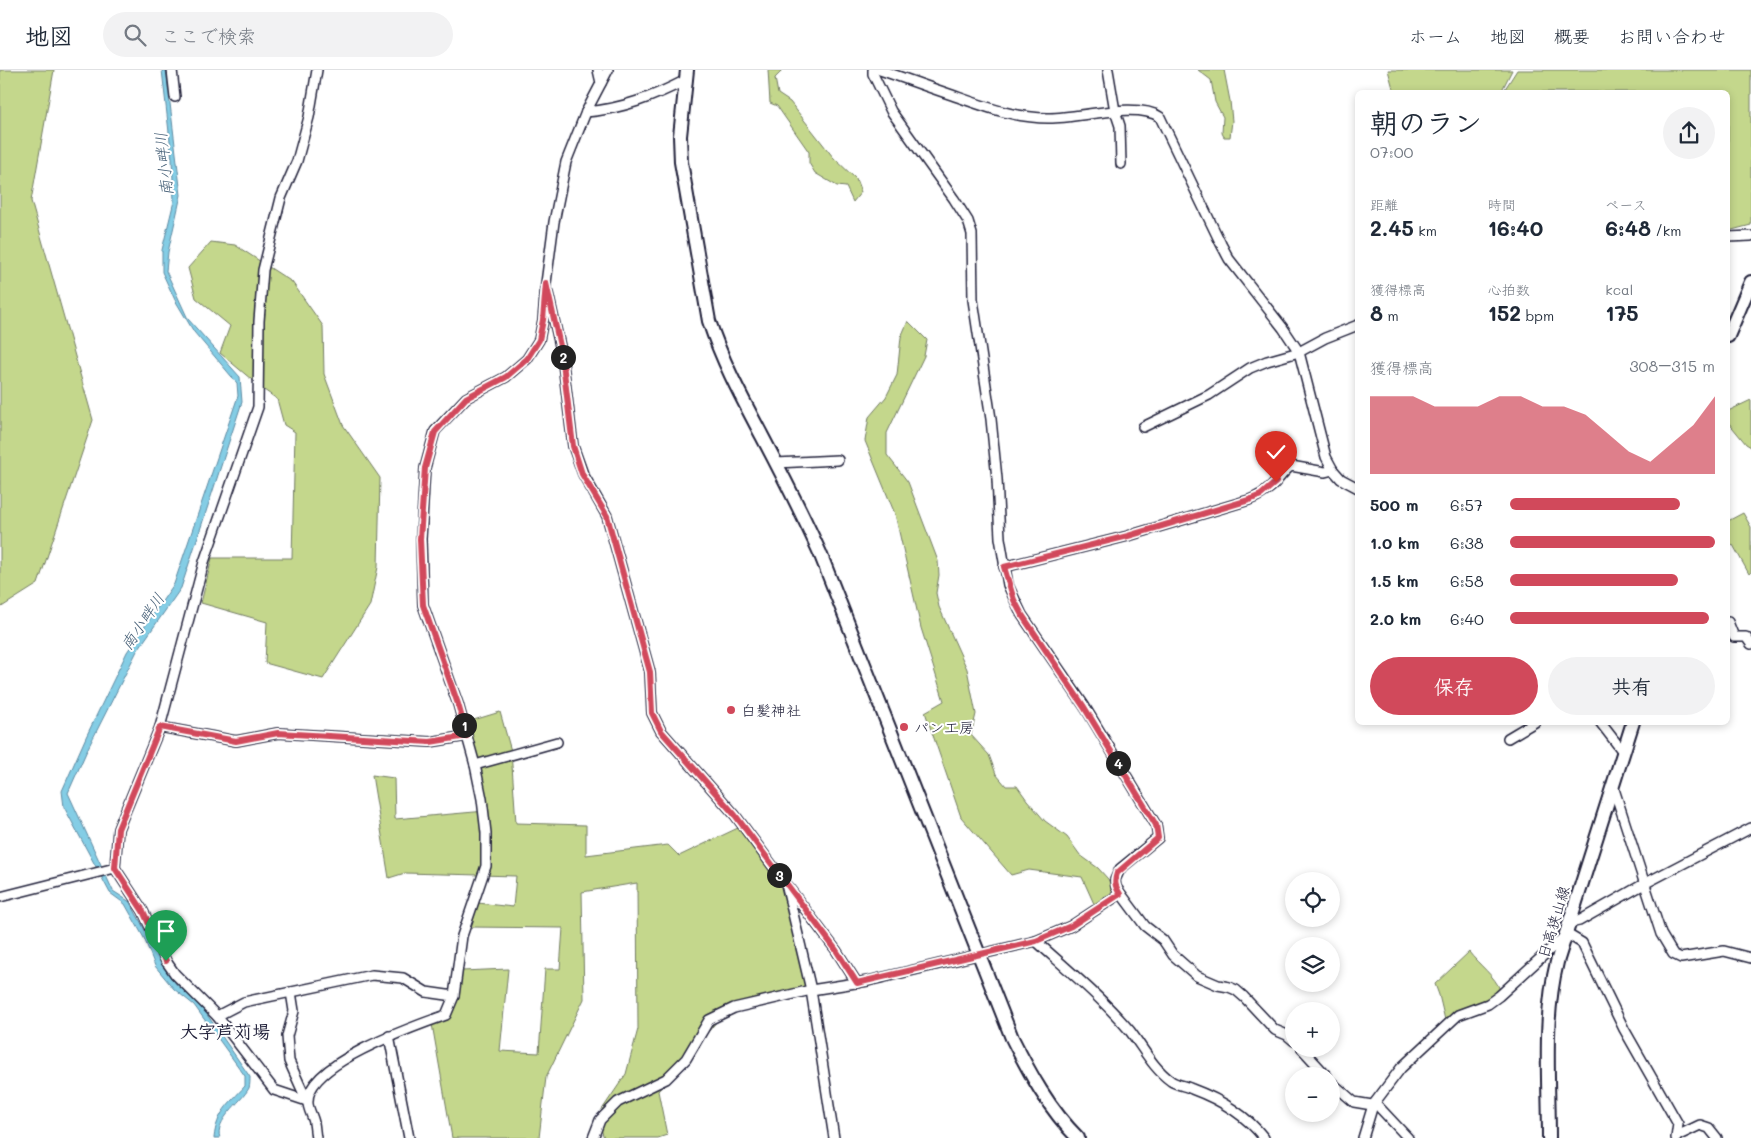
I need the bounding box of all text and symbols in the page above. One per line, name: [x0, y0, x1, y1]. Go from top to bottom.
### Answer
search box: [103, 12, 453, 57]
text: 地図: [25, 20, 73, 51]
icon: search: [121, 21, 149, 49]
text: ここで検索: [161, 23, 256, 48]
text: ホーム: [1409, 24, 1462, 48]
text: 地図: [1490, 24, 1526, 48]
text: 概要: [1554, 24, 1590, 48]
text: お問い合わせ: [1618, 24, 1726, 48]
text: 朝のラン: [1370, 104, 1482, 140]
button: share: [1663, 107, 1715, 159]
water label: 南小畔川: [149, 131, 177, 197]
text: 07:00: [1370, 141, 1413, 162]
text: 距離: [1370, 195, 1398, 214]
text: 時間: [1488, 195, 1516, 214]
text: ペース: [1605, 195, 1647, 214]
text: 2.45: [1370, 214, 1414, 241]
text: 16:40: [1488, 214, 1543, 241]
text: 6:48: [1605, 214, 1651, 241]
text: km: [1414, 221, 1437, 240]
text: /km: [1651, 221, 1681, 240]
text: 獲得標高: [1370, 280, 1426, 299]
text: 心拍数: [1488, 280, 1530, 299]
text: kcal: [1605, 280, 1633, 299]
text: 8: [1370, 299, 1383, 326]
text: 152: [1488, 299, 1521, 326]
text: 175: [1605, 299, 1639, 326]
text: m: [1383, 306, 1399, 325]
text: bpm: [1521, 306, 1554, 325]
pin: 2: [550, 344, 576, 370]
text: 2: [560, 348, 567, 367]
text: 308–315 m: [1629, 355, 1715, 376]
text: 獲得標高: [1370, 357, 1434, 378]
pin: [1255, 431, 1297, 482]
icon: check: [1262, 438, 1290, 466]
text: 500 m: [1370, 494, 1418, 515]
text: 6:57: [1450, 494, 1483, 515]
text: 1.0 km: [1370, 532, 1419, 553]
text: 6:38: [1450, 532, 1484, 553]
text: 1.5 km: [1370, 570, 1418, 591]
text: 6:58: [1450, 570, 1484, 591]
water label: 南小畔川: [115, 589, 169, 653]
text: 2.0 km: [1370, 608, 1421, 629]
text: 6:40: [1450, 608, 1484, 629]
button: 保存: [1370, 657, 1538, 715]
button: 共有: [1548, 657, 1715, 715]
place label: 白髪神社: [741, 700, 801, 720]
marker: 白髪神社: [725, 704, 737, 716]
pin: 1: [452, 712, 476, 738]
text: 1: [461, 716, 468, 735]
place label: パン工房: [914, 717, 974, 737]
marker: パン工房: [898, 721, 910, 733]
pin: 4: [1106, 750, 1130, 776]
text: 4: [1114, 754, 1123, 773]
pin: 3: [766, 862, 792, 888]
text: 3: [775, 866, 784, 885]
map controls: [1285, 872, 1340, 1122]
button: locate: [1285, 872, 1340, 927]
street label: 日高狭山線: [1532, 883, 1574, 961]
pin: [145, 910, 187, 961]
icon: arrive: [152, 917, 180, 945]
button: layers: [1285, 937, 1340, 992]
button: +: [1285, 1002, 1340, 1057]
district label: 大字芦苅場: [180, 1019, 270, 1043]
button: −: [1285, 1067, 1340, 1122]

